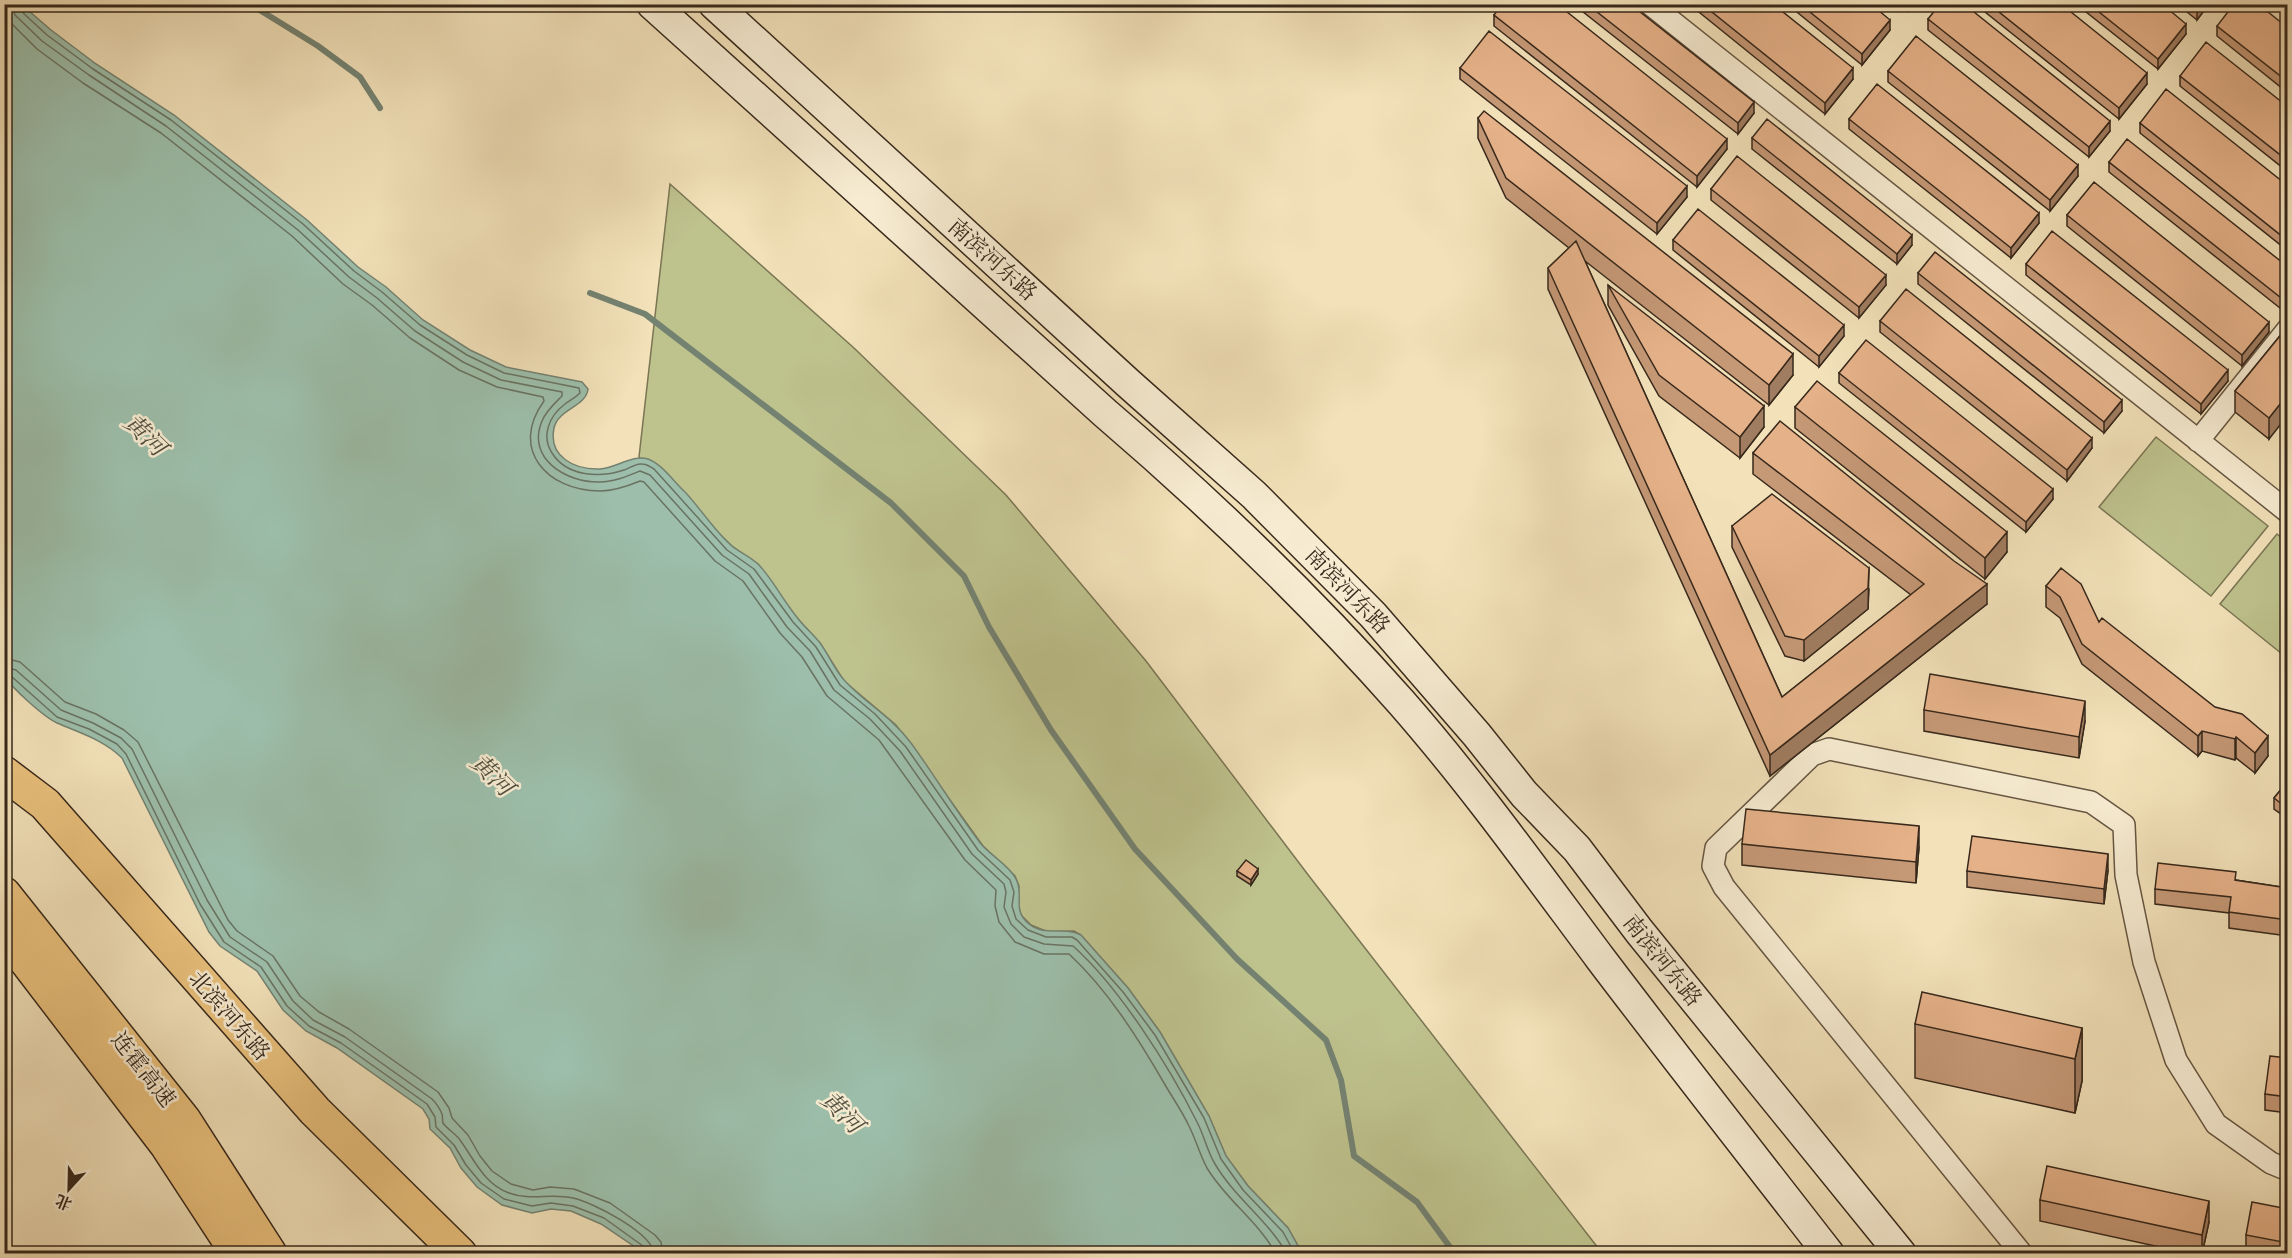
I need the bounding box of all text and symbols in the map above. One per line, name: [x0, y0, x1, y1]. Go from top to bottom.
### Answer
street label: 南滨河东路: [942, 212, 1043, 307]
water label: 黄河: [117, 407, 176, 465]
street label: 南滨河东路: [1299, 541, 1396, 640]
water label: 黄河: [464, 747, 523, 805]
street label: 南滨河东路: [1617, 908, 1708, 1012]
street label: 北滨河东路: [183, 964, 277, 1066]
street label: 连霍高速: [105, 1026, 182, 1113]
water label: 黄河: [814, 1084, 873, 1142]
north arrow: [39, 1159, 99, 1219]
text: 北: [52, 1190, 75, 1215]

